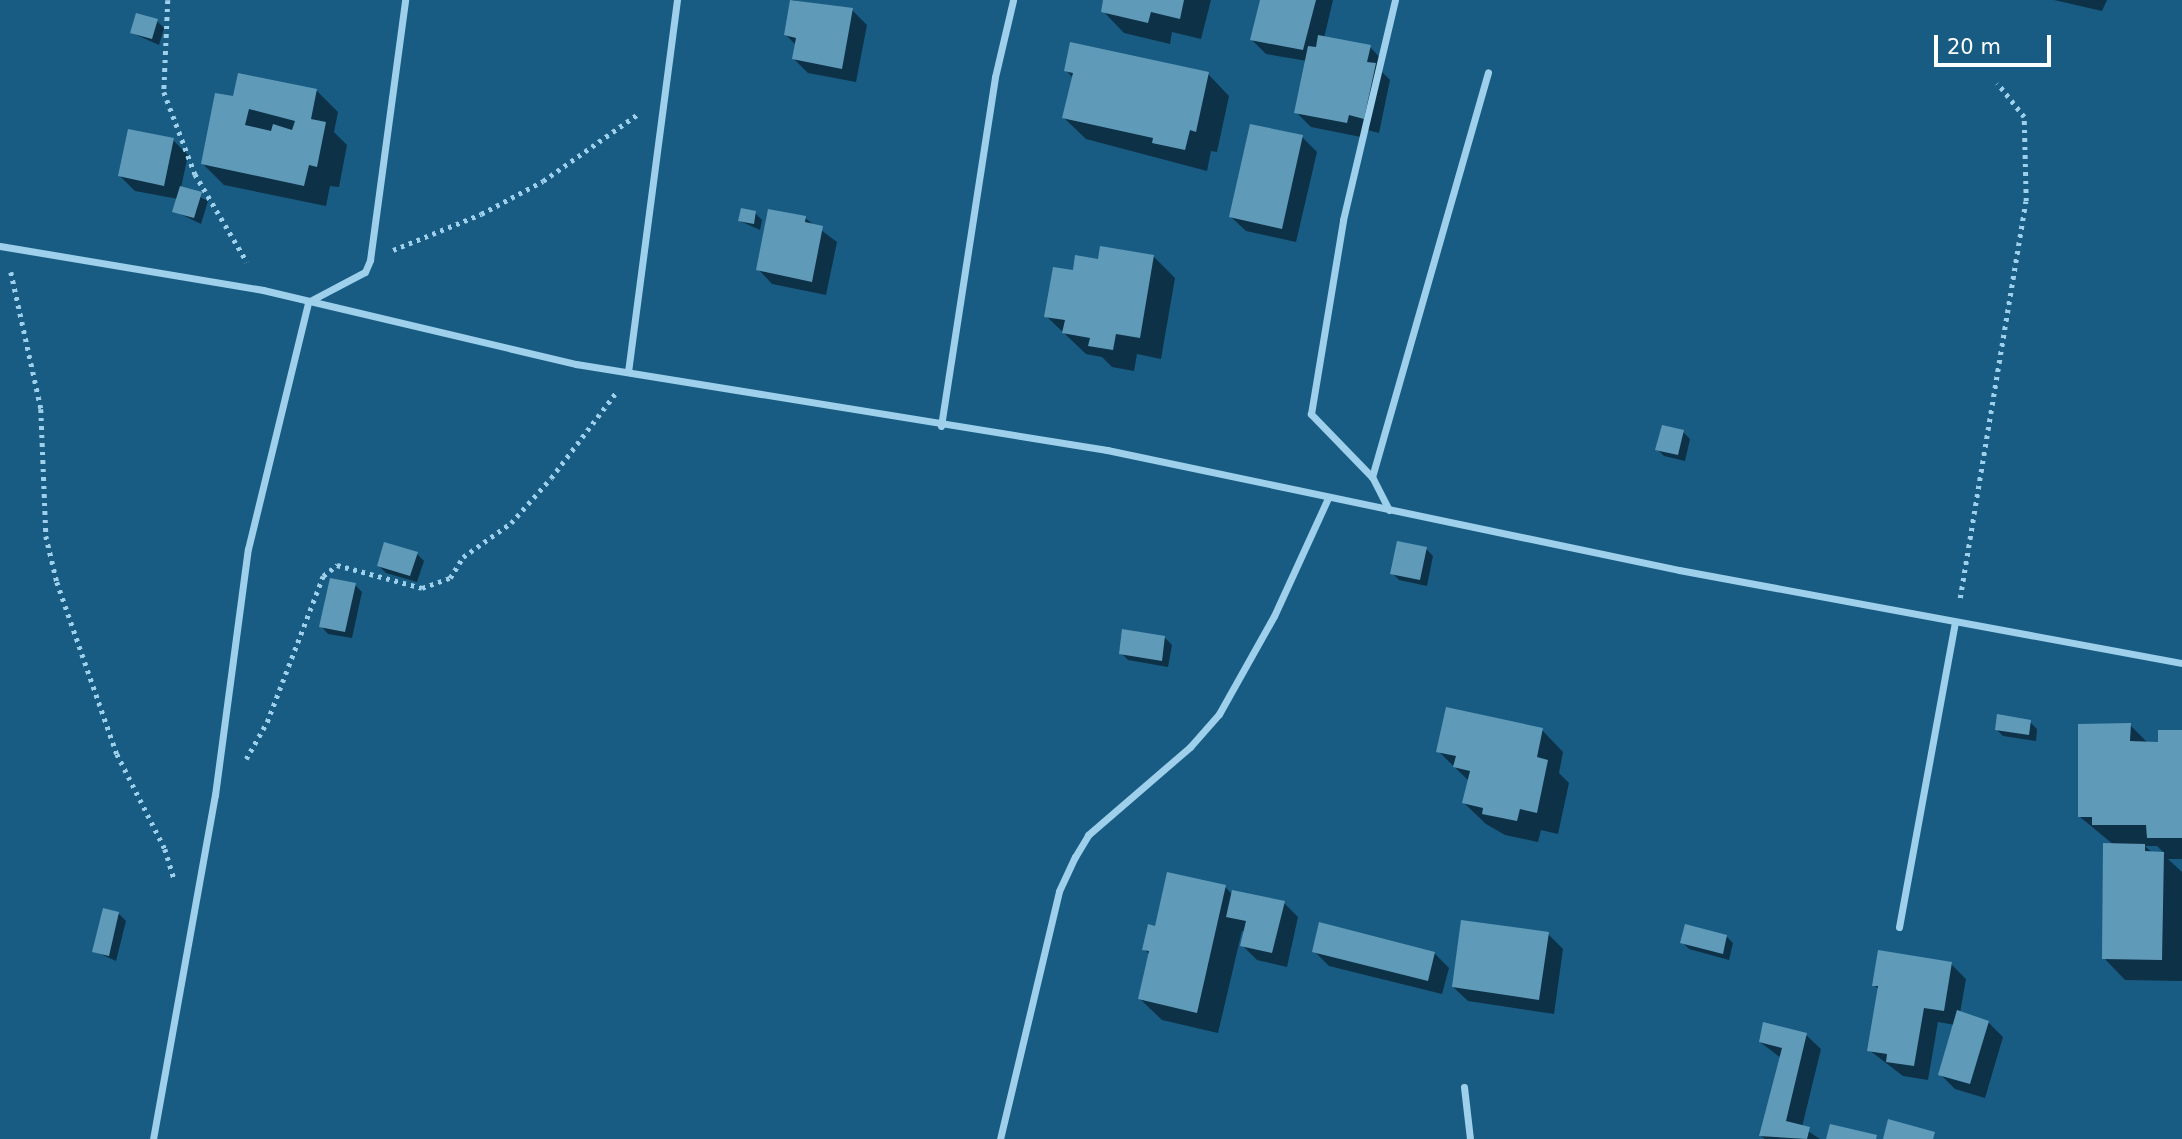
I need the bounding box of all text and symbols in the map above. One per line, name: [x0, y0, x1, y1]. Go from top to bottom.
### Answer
scale bar: [1937, 21, 2054, 65]
text: 20 m: [1947, 35, 2001, 59]

